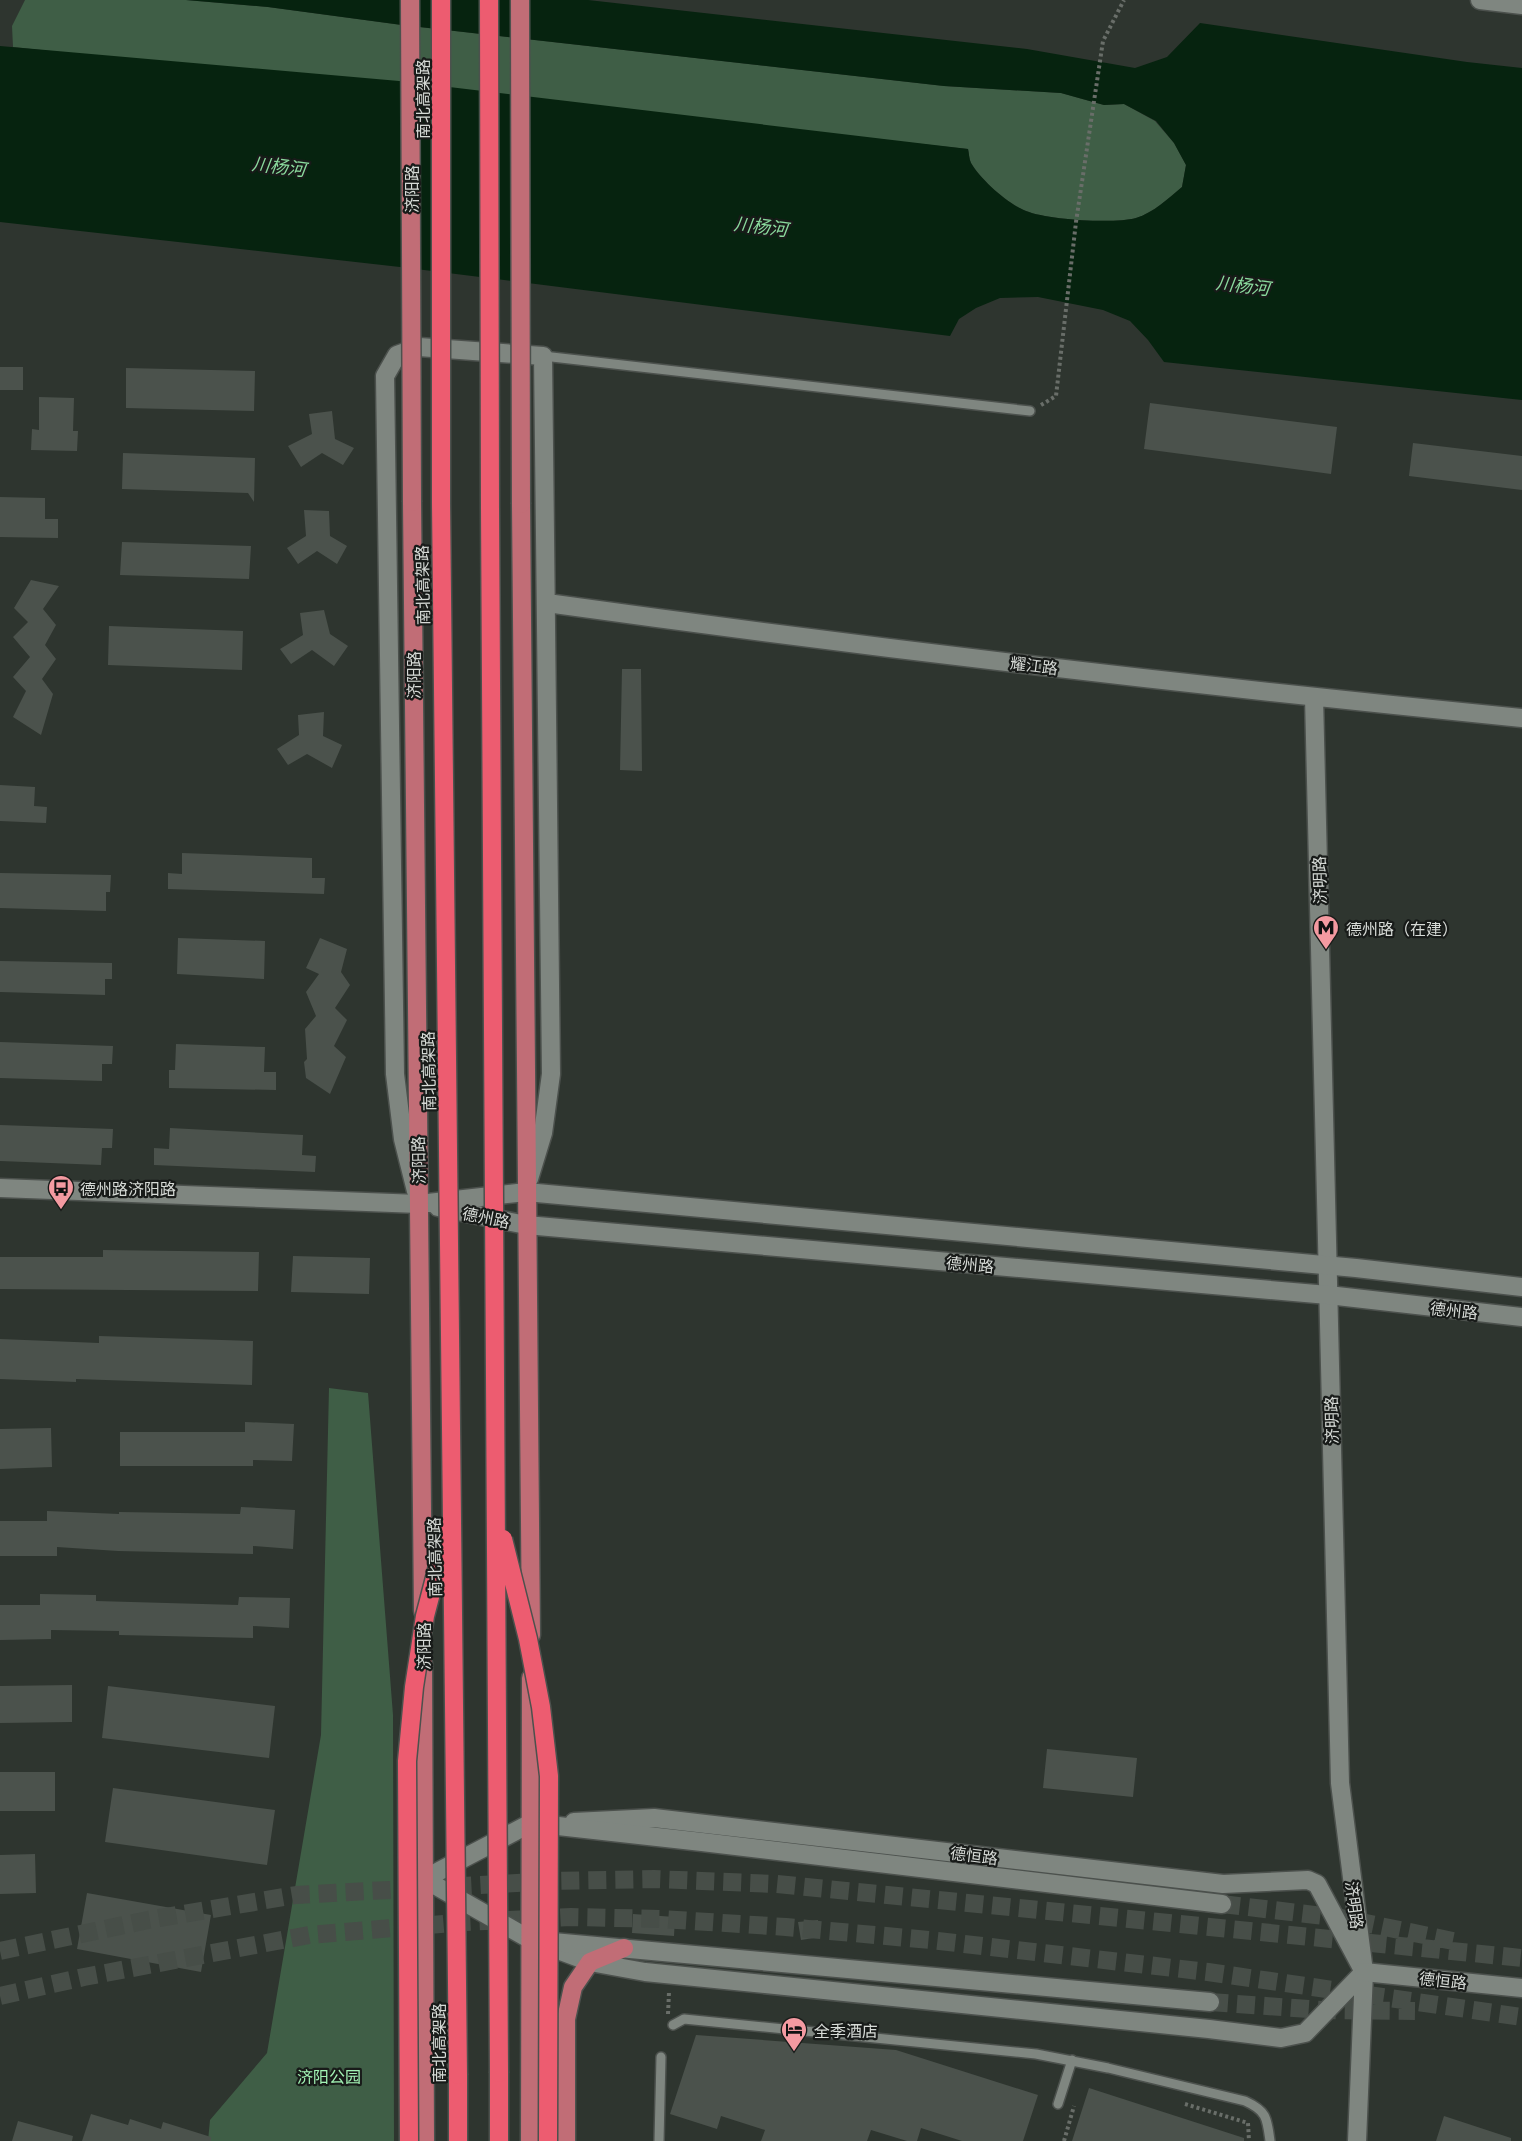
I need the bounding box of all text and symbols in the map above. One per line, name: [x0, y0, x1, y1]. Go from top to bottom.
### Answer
street label: 南北高架路: [413, 59, 432, 139]
water label: 川杨河: [251, 152, 310, 181]
street label: 济阳路: [402, 165, 421, 213]
water label: 川杨河: [733, 212, 792, 241]
water label: 川杨河: [1215, 271, 1274, 300]
street label: 南北高架路: [412, 545, 432, 625]
street label: 济阳路: [404, 651, 423, 699]
street label: 耀江路: [1009, 653, 1059, 677]
street label: 济明路: [1309, 856, 1329, 904]
metro station icon: 德州路（在建）: [1311, 913, 1341, 951]
place label: 德州路（在建）: [1346, 919, 1458, 938]
street label: 南北高架路: [418, 1031, 438, 1111]
street label: 济阳路: [408, 1136, 428, 1184]
bus stop icon: 德州路济阳路: [46, 1173, 76, 1211]
place label: 德州路济阳路: [80, 1179, 176, 1198]
street label: 德州路: [461, 1203, 511, 1231]
street label: 德州路: [945, 1252, 995, 1276]
street label: 德州路: [1429, 1298, 1479, 1322]
street label: 济明路: [1321, 1396, 1341, 1444]
street label: 南北高架路: [424, 1517, 444, 1597]
street label: 济阳路: [414, 1622, 433, 1670]
street label: 德恒路: [949, 1843, 999, 1867]
street label: 济明路: [1343, 1880, 1367, 1930]
street label: 德恒路: [1418, 1968, 1468, 1992]
street label: 南北高架路: [429, 2003, 448, 2083]
hotel icon: 全季酒店: [779, 2015, 809, 2053]
place label: 全季酒店: [814, 2021, 878, 2040]
park label: 济阳公园: [297, 2067, 361, 2086]

